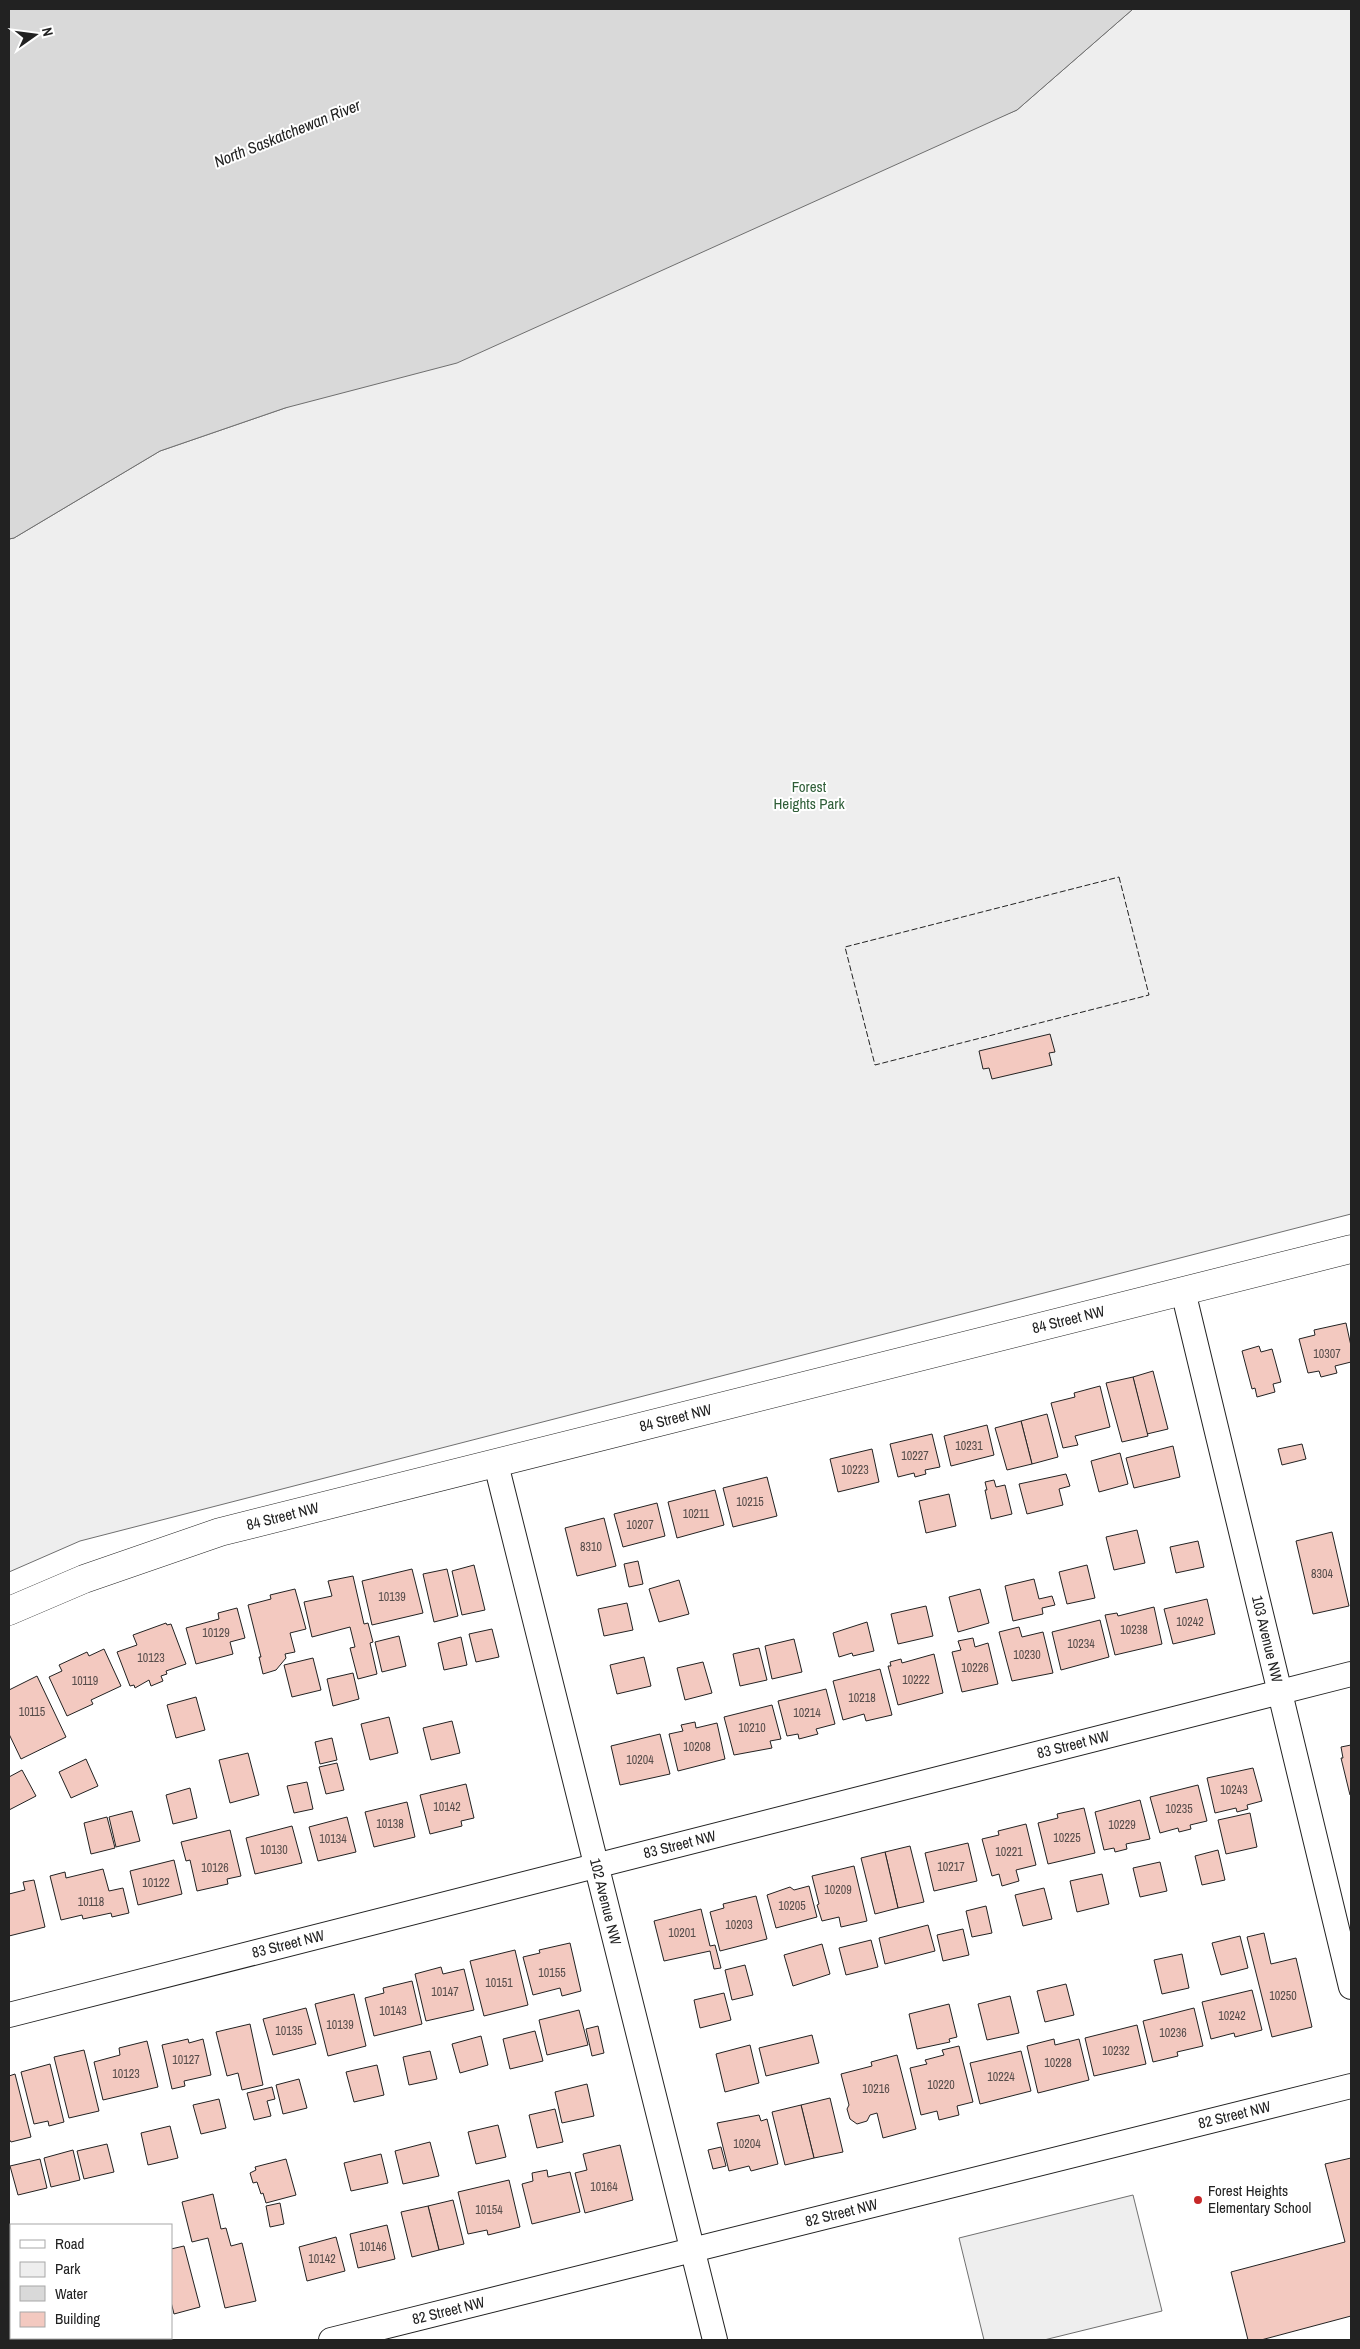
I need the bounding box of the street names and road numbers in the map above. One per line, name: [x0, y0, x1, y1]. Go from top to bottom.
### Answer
street label: 84 Street NW: [1030, 1300, 1107, 1338]
street label: 84 Street NW: [637, 1398, 714, 1437]
street label: 84 Street NW: [244, 1497, 321, 1535]
street label: 103 Avenue NW: [1247, 1593, 1288, 1685]
street label: 83 Street NW: [1035, 1725, 1112, 1763]
street label: 83 Street NW: [641, 1825, 718, 1863]
street label: 102 Avenue NW: [585, 1856, 627, 1947]
street label: 83 Street NW: [250, 1924, 327, 1963]
street label: 82 Street NW: [1196, 2095, 1273, 2134]
street label: 82 Street NW: [803, 2193, 880, 2232]
street label: 82 Street NW: [410, 2291, 487, 2329]

